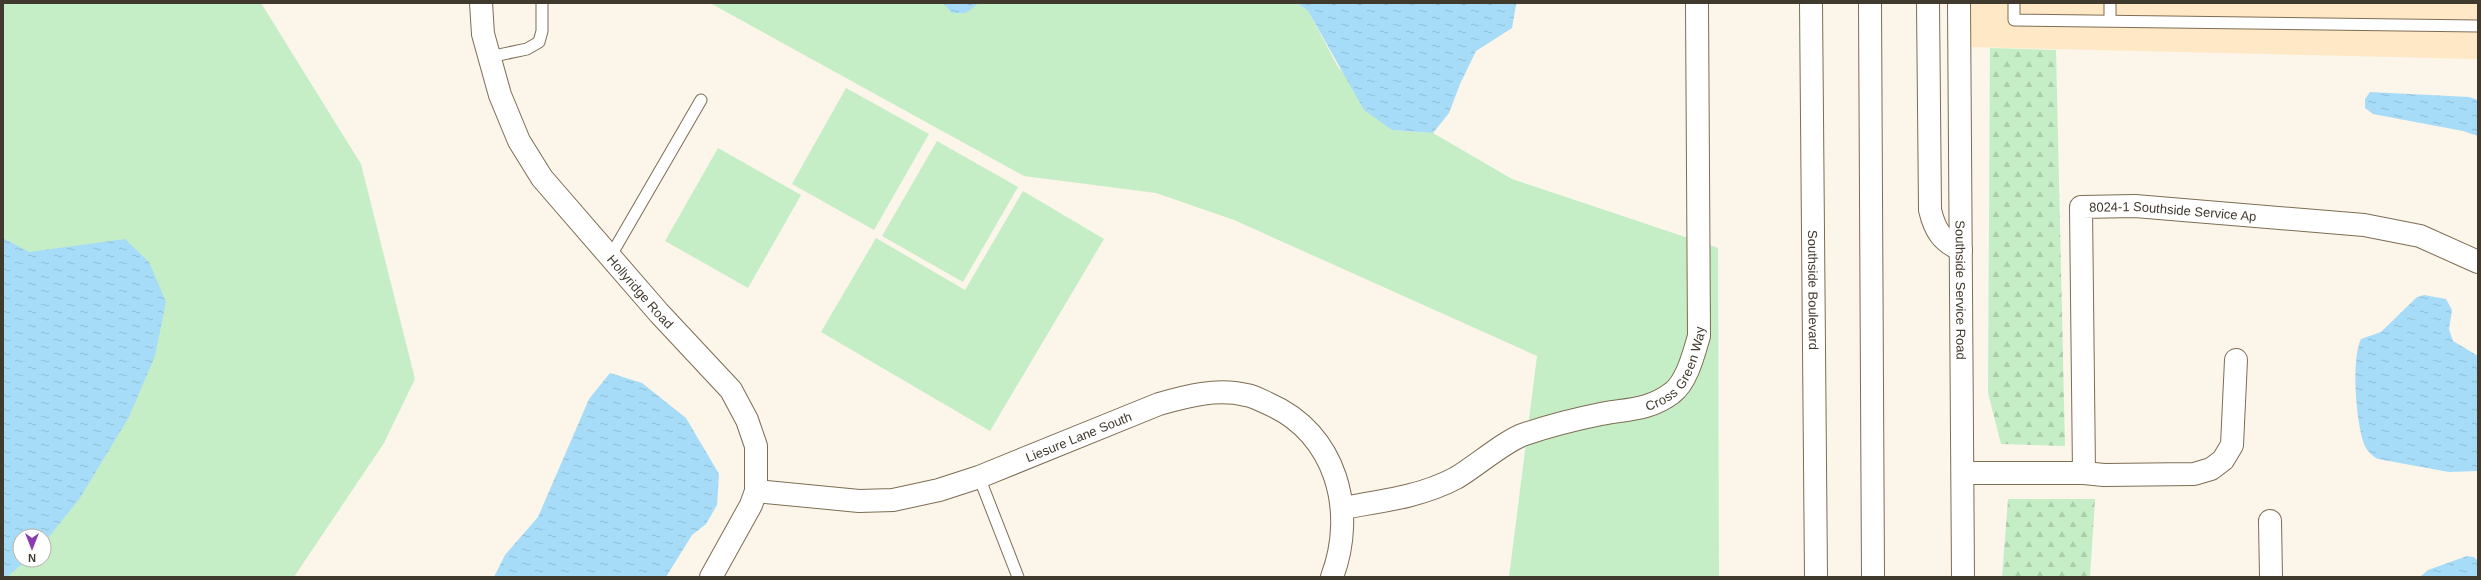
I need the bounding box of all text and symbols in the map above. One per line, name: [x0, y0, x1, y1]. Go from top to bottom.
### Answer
street label: 8024-1 Southside Service Ap: [2089, 199, 2257, 224]
street label: Southside Service Road: [1953, 220, 1968, 360]
street label: Southside Boulevard: [1805, 230, 1821, 350]
street label: Hollyridge Road: [604, 252, 676, 332]
street label: Cross Green Way: [1643, 326, 1708, 414]
street label: Liesure Lane South: [1024, 409, 1134, 465]
north arrow: [12, 528, 52, 568]
text: N: [28, 552, 36, 564]

